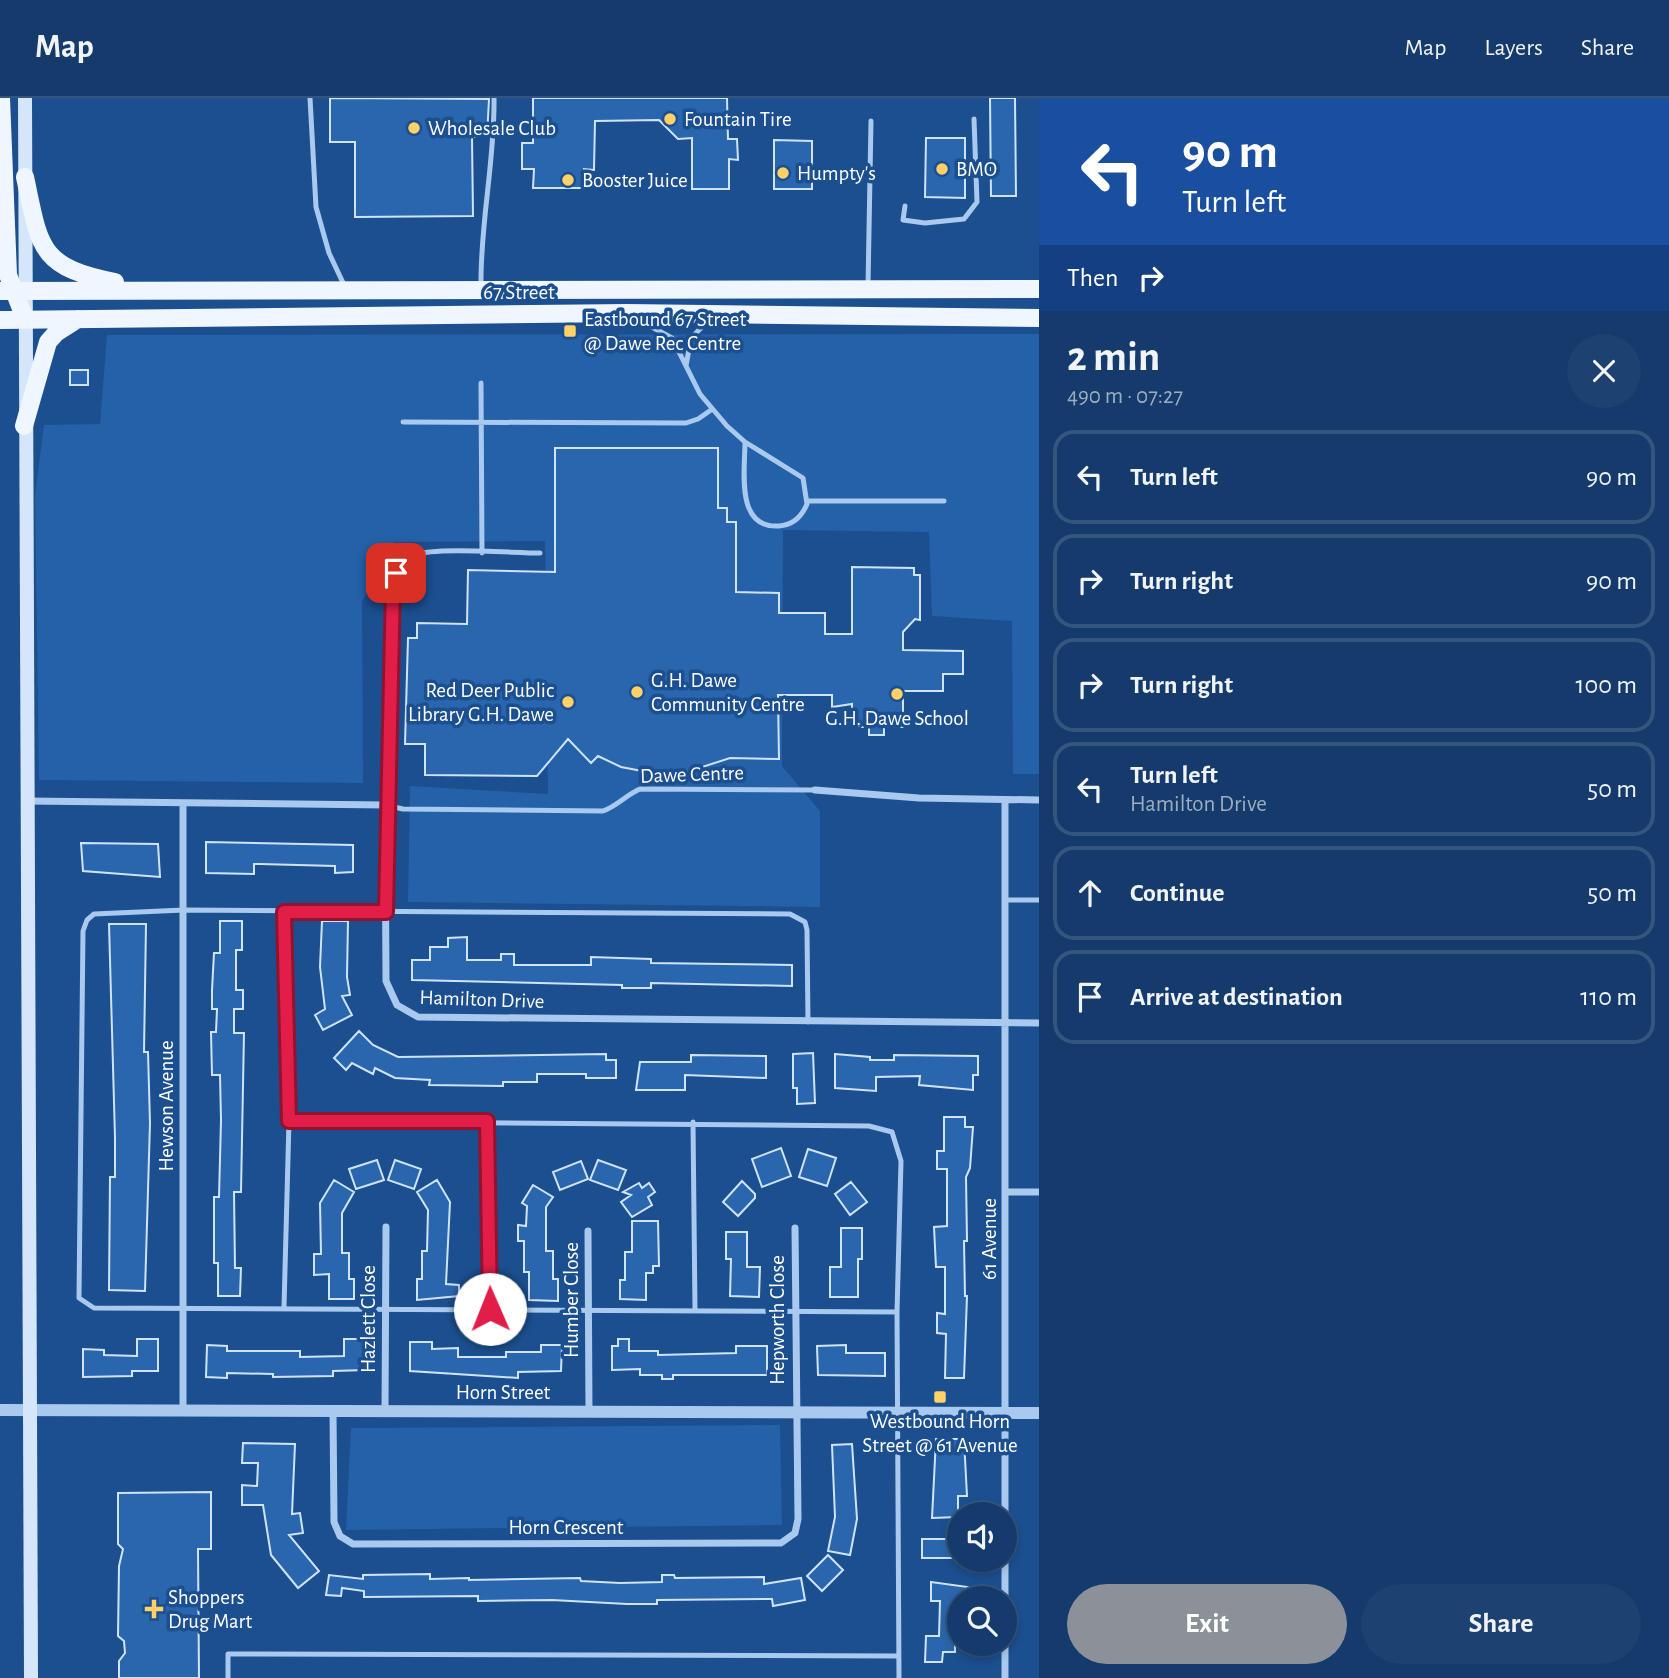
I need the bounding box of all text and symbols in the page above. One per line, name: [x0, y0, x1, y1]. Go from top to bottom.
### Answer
text: Map: [35, 31, 94, 64]
text: Map: [1404, 36, 1446, 60]
text: Layers: [1484, 36, 1543, 60]
text: Share: [1581, 36, 1634, 60]
place label: Fountain Tire: [684, 109, 792, 130]
marker: Fountain Tire: [662, 111, 678, 127]
place label: Wholesale Club: [428, 118, 556, 139]
marker: Wholesale Club: [406, 120, 422, 136]
icon: left: [1067, 126, 1158, 217]
text: 90 m: [1182, 128, 1278, 177]
place label: BMO: [956, 159, 997, 180]
marker: BMO: [934, 161, 950, 177]
place label: Humpty's: [797, 163, 876, 184]
marker: Humpty's: [775, 165, 791, 181]
place label: Booster Juice: [582, 170, 688, 191]
marker: Booster Juice: [560, 172, 576, 188]
text: Turn left: [1182, 186, 1286, 218]
icon: right: [1132, 259, 1170, 297]
text: Then: [1067, 265, 1118, 291]
street label: 67 Street: [483, 282, 555, 303]
place label: Eastbound 67 Street @ Dawe Rec Centre: [584, 309, 746, 354]
marker: Eastbound 67 Street @ Dawe Rec Centre: [562, 323, 578, 339]
button: close: [1567, 334, 1641, 408]
text: 2 min: [1067, 336, 1160, 378]
text: 490 m · 07:27: [1067, 385, 1183, 408]
icon: left: [1071, 458, 1109, 496]
text: Turn left: [1130, 464, 1218, 490]
text: 90 m: [1586, 464, 1637, 490]
pin: [366, 543, 426, 603]
icon: arrive: [377, 554, 415, 592]
icon: right: [1071, 562, 1109, 600]
text: Turn right: [1130, 568, 1233, 594]
text: 90 m: [1586, 568, 1637, 594]
icon: right: [1071, 666, 1109, 704]
place label: G.H. Dawe Community Centre: [651, 670, 805, 715]
text: Turn right: [1130, 672, 1233, 698]
text: 100 m: [1576, 672, 1637, 698]
place label: Red Deer Public Library G.H. Dawe: [408, 680, 554, 725]
marker: G.H. Dawe Community Centre: [629, 684, 645, 700]
marker: G.H. Dawe School: [889, 686, 905, 702]
marker: Red Deer Public Library G.H. Dawe: [560, 694, 576, 710]
place label: G.H. Dawe School: [825, 708, 969, 729]
street label: Dawe Centre: [640, 762, 744, 787]
text: Turn left: [1130, 762, 1218, 788]
icon: left: [1071, 770, 1109, 808]
text: 50 m: [1587, 776, 1637, 802]
text: Hamilton Drive: [1130, 793, 1267, 816]
icon: ahead: [1071, 874, 1109, 912]
text: Continue: [1130, 880, 1225, 906]
text: 50 m: [1587, 880, 1637, 906]
icon: arrive: [1071, 978, 1109, 1016]
text: Arrive at destination: [1130, 984, 1343, 1010]
text: 110 m: [1580, 984, 1637, 1010]
street label: Hamilton Drive: [419, 987, 545, 1012]
street label: Hewson Avenue: [156, 1040, 177, 1172]
street label: 61 Avenue: [979, 1198, 1000, 1280]
street label: Humber Close: [561, 1242, 582, 1358]
street label: Hepworth Close: [767, 1255, 788, 1385]
street label: Hazlett Close: [358, 1265, 379, 1373]
position arrow: [453, 1272, 527, 1346]
street label: Horn Street: [456, 1382, 551, 1403]
marker: Westbound Horn Street @ 61 Avenue: [932, 1389, 948, 1405]
place label: Westbound Horn Street @ 61 Avenue: [862, 1411, 1018, 1456]
map controls: [947, 1502, 1017, 1656]
button: sound: [947, 1502, 1017, 1572]
street label: Horn Crescent: [508, 1517, 624, 1538]
button: Exit: [1067, 1584, 1347, 1664]
button: Share: [1361, 1584, 1641, 1664]
button: search: [947, 1586, 1017, 1656]
place label: Shoppers Drug Mart: [168, 1587, 252, 1632]
marker: Shoppers Drug Mart: [146, 1601, 162, 1617]

